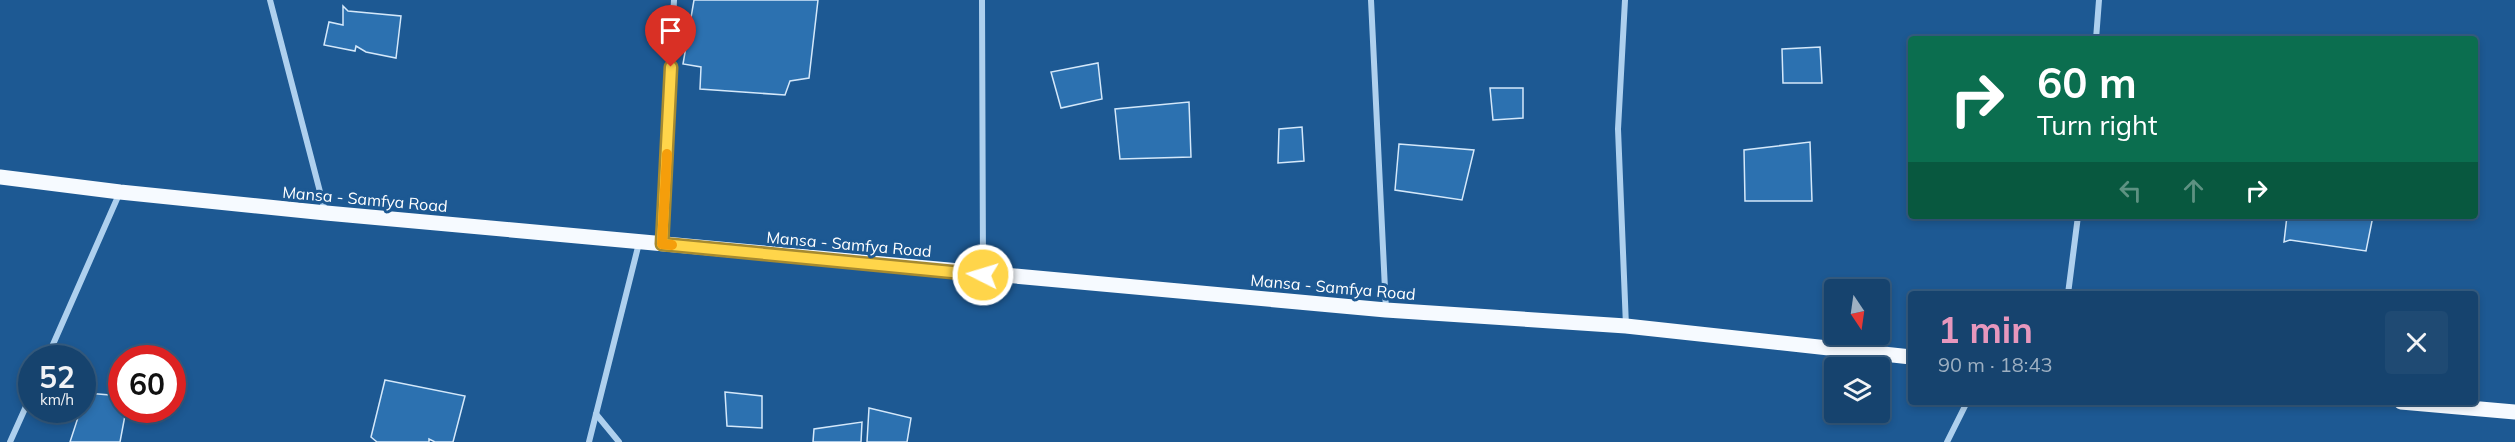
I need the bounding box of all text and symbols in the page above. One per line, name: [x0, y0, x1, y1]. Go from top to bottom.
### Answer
pin: [645, 5, 696, 67]
icon: arrive: [654, 14, 687, 47]
text: 60 m: [2037, 56, 2137, 109]
icon: right: [1938, 60, 2016, 138]
text: Turn right: [2037, 108, 2157, 142]
icon: left: [2114, 174, 2147, 207]
icon: ahead: [2177, 174, 2210, 207]
icon: right: [2240, 174, 2273, 207]
street label: Mansa - Samfya Road: [282, 182, 448, 216]
street label: Mansa - Samfya Road: [766, 227, 932, 261]
position arrow: [951, 243, 1015, 307]
street label: Mansa - Samfya Road: [1250, 270, 1416, 304]
north arrow: [1824, 279, 1890, 345]
map controls: [1824, 279, 1890, 423]
text: 1 min: [1938, 307, 2033, 352]
button: close: [2385, 311, 2448, 374]
speed limit sign: 60: [108, 345, 186, 423]
text: 90 m · 18:43: [1938, 352, 2052, 377]
button: layers: [1824, 357, 1890, 423]
text: 52: [39, 358, 75, 396]
text: km/h: [40, 390, 74, 409]

